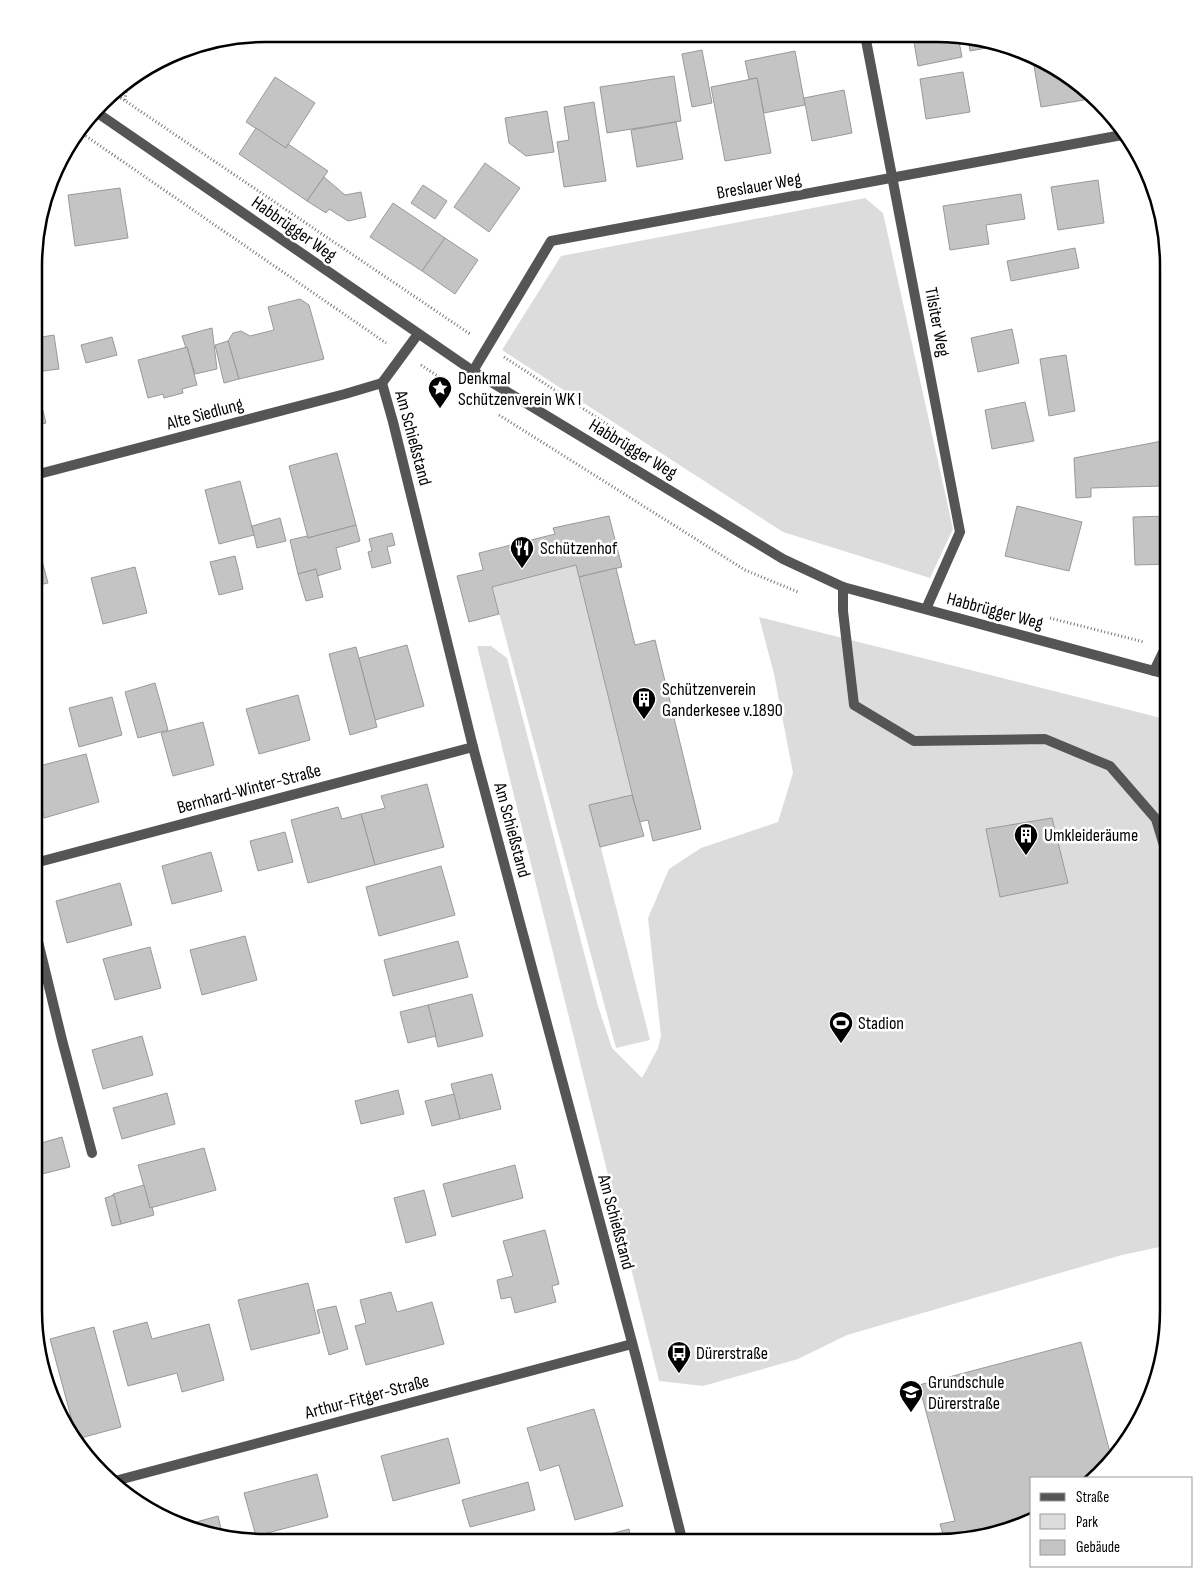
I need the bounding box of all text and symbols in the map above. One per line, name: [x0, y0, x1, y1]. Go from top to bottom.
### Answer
street label: Breslauer Weg: [715, 168, 803, 204]
street label: Habbrügger Weg: [247, 192, 341, 266]
street label: Tilsiter Weg: [920, 286, 954, 358]
place label: Denkmal Schützenverein WK I: [458, 368, 581, 410]
place icon: Denkmal Schützenverein WK I: [427, 375, 453, 409]
street label: Am Schießstand: [390, 387, 436, 488]
street label: Alte Siedlung: [164, 394, 246, 435]
street label: Habbrügger Weg: [585, 414, 681, 484]
restaurant icon: Schützenhof: [509, 535, 535, 569]
place label: Schützenhof: [540, 538, 618, 559]
street label: Habbrügger Weg: [944, 588, 1046, 634]
place label: Schützenverein Ganderkesee v.1890: [662, 679, 783, 721]
building icon: Schützenverein Ganderkesee v.1890: [631, 686, 657, 720]
street label: Bernhard-Winter-Straße: [175, 760, 323, 818]
street label: Am Schießstand: [489, 779, 535, 880]
building icon: Umkleideräume: [1013, 822, 1039, 856]
place label: Umkleideräume: [1044, 825, 1138, 846]
sports icon: Stadion: [828, 1010, 854, 1044]
place label: Stadion: [858, 1013, 904, 1034]
street label: Am Schießstand: [593, 1171, 639, 1272]
bus stop icon: Dürerstraße: [666, 1340, 692, 1374]
place label: Dürerstraße: [696, 1343, 768, 1364]
street label: Arthur-Fitger-Straße: [302, 1370, 431, 1424]
place label: Grundschule Dürerstraße: [928, 1372, 1004, 1414]
school or university icon: Grundschule Dürerstraße: [898, 1379, 924, 1413]
legend: [1030, 1477, 1193, 1567]
text: Straße: [1076, 1488, 1109, 1507]
text: Park: [1076, 1513, 1098, 1532]
text: Gebäude: [1076, 1538, 1120, 1557]

